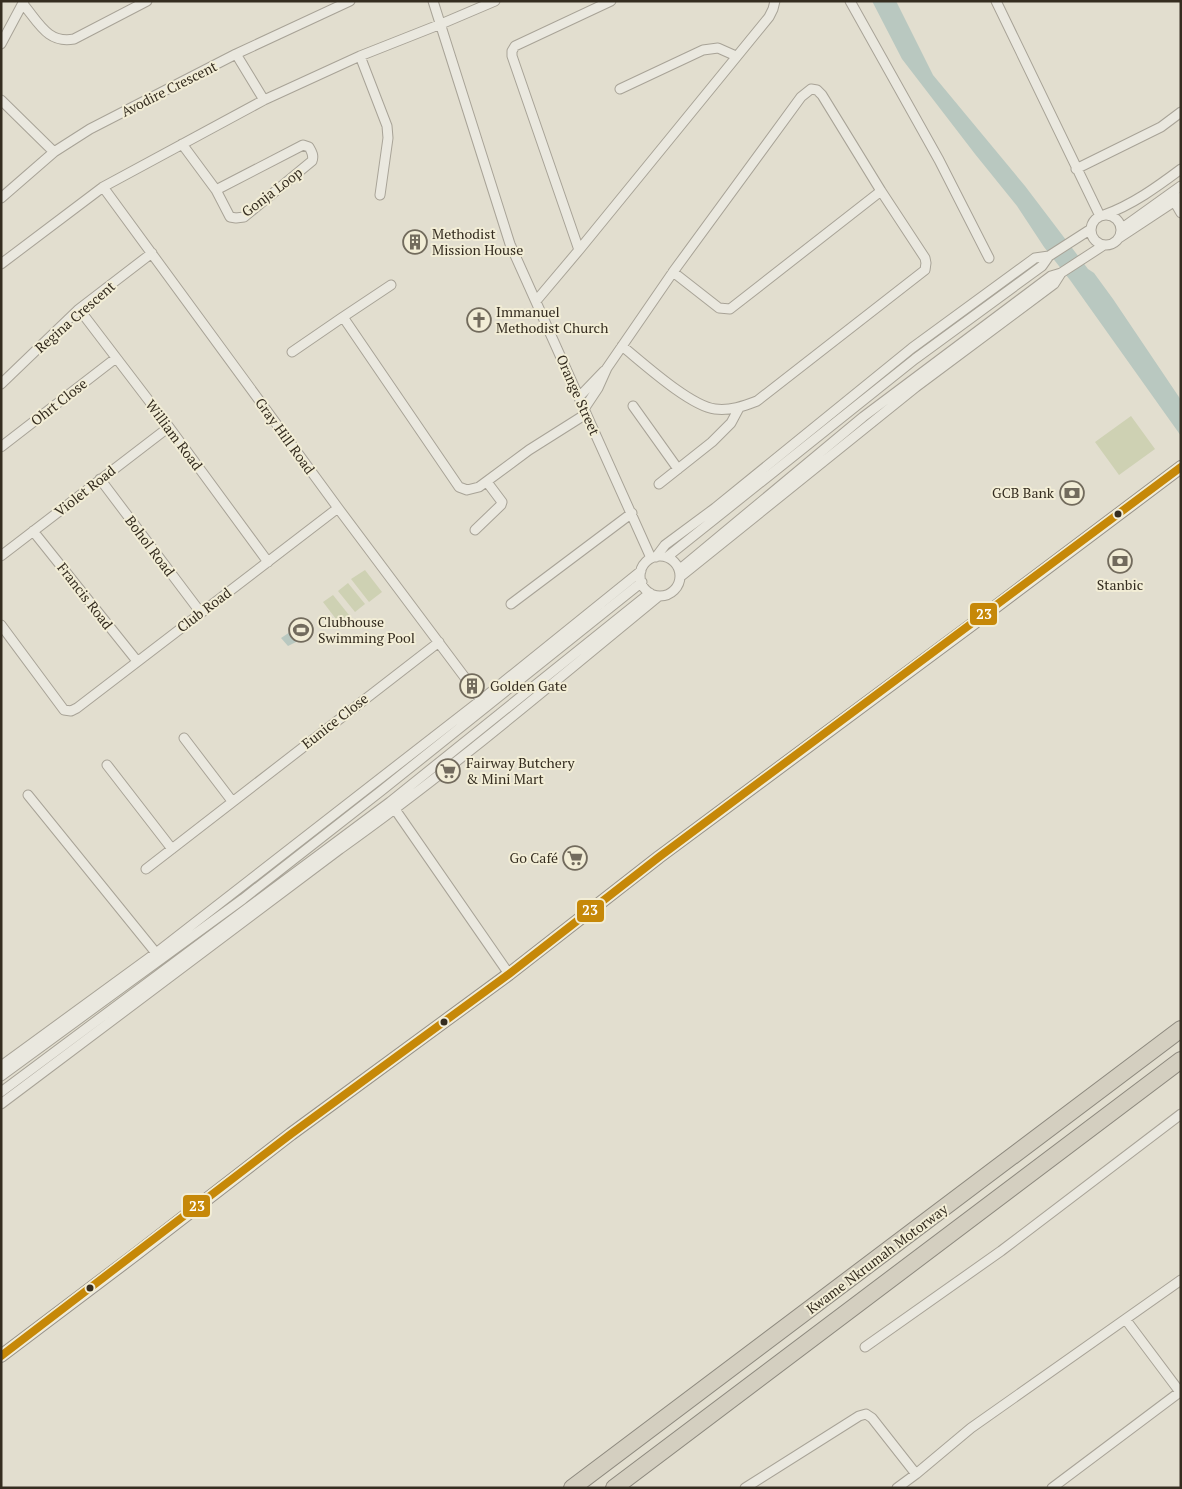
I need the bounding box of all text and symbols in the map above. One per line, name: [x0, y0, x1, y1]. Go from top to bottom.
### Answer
street label: Avodire Crescent: [118, 56, 221, 121]
street label: Gonja Loop: [238, 163, 306, 221]
place label: Methodist Mission House: [432, 224, 523, 259]
building icon: Methodist Mission House: [402, 229, 428, 255]
street label: Regina Crescent: [31, 276, 119, 357]
place label: Immanuel Methodist Church: [496, 302, 608, 337]
church icon: Immanuel Methodist Church: [466, 307, 492, 333]
street label: Orange Street: [552, 352, 605, 439]
street label: Ohrt Close: [27, 374, 91, 430]
street label: Gray Hill Road: [251, 394, 320, 478]
street label: William Road: [142, 396, 207, 474]
street label: Violet Road: [50, 461, 119, 520]
bank icon: GCB Bank: [1059, 480, 1085, 506]
place label: GCB Bank: [992, 483, 1055, 502]
unlabelled marker: [1113, 509, 1123, 519]
street label: Bohol Road: [121, 512, 180, 580]
bank icon: Stanbic: [1107, 548, 1133, 574]
street label: Francis Road: [53, 558, 118, 633]
place label: Stanbic: [1097, 575, 1143, 594]
street label: Club Road: [173, 583, 235, 636]
line badge: 23: [969, 602, 998, 626]
text: 23: [976, 604, 992, 623]
place label: Clubhouse Swimming Pool: [318, 612, 415, 647]
sports icon: Clubhouse Swimming Pool: [288, 617, 314, 643]
building icon: Golden Gate: [459, 673, 485, 699]
place label: Golden Gate: [490, 676, 567, 695]
street label: Eunice Close: [298, 689, 372, 753]
place label: Fairway Butchery & Mini Mart: [466, 753, 575, 788]
supermarket icon: Fairway Butchery & Mini Mart: [435, 758, 461, 784]
supermarket icon: Go Café: [562, 845, 588, 871]
place label: Go Café: [510, 848, 558, 867]
line badge: 23: [576, 899, 605, 923]
text: 23: [582, 900, 598, 919]
unlabelled marker: [439, 1017, 449, 1027]
line badge: 23: [182, 1194, 211, 1218]
text: 23: [189, 1196, 205, 1215]
street label: Kwame Nkrumah Motorway: [802, 1199, 952, 1318]
unlabelled marker: [85, 1283, 95, 1293]

